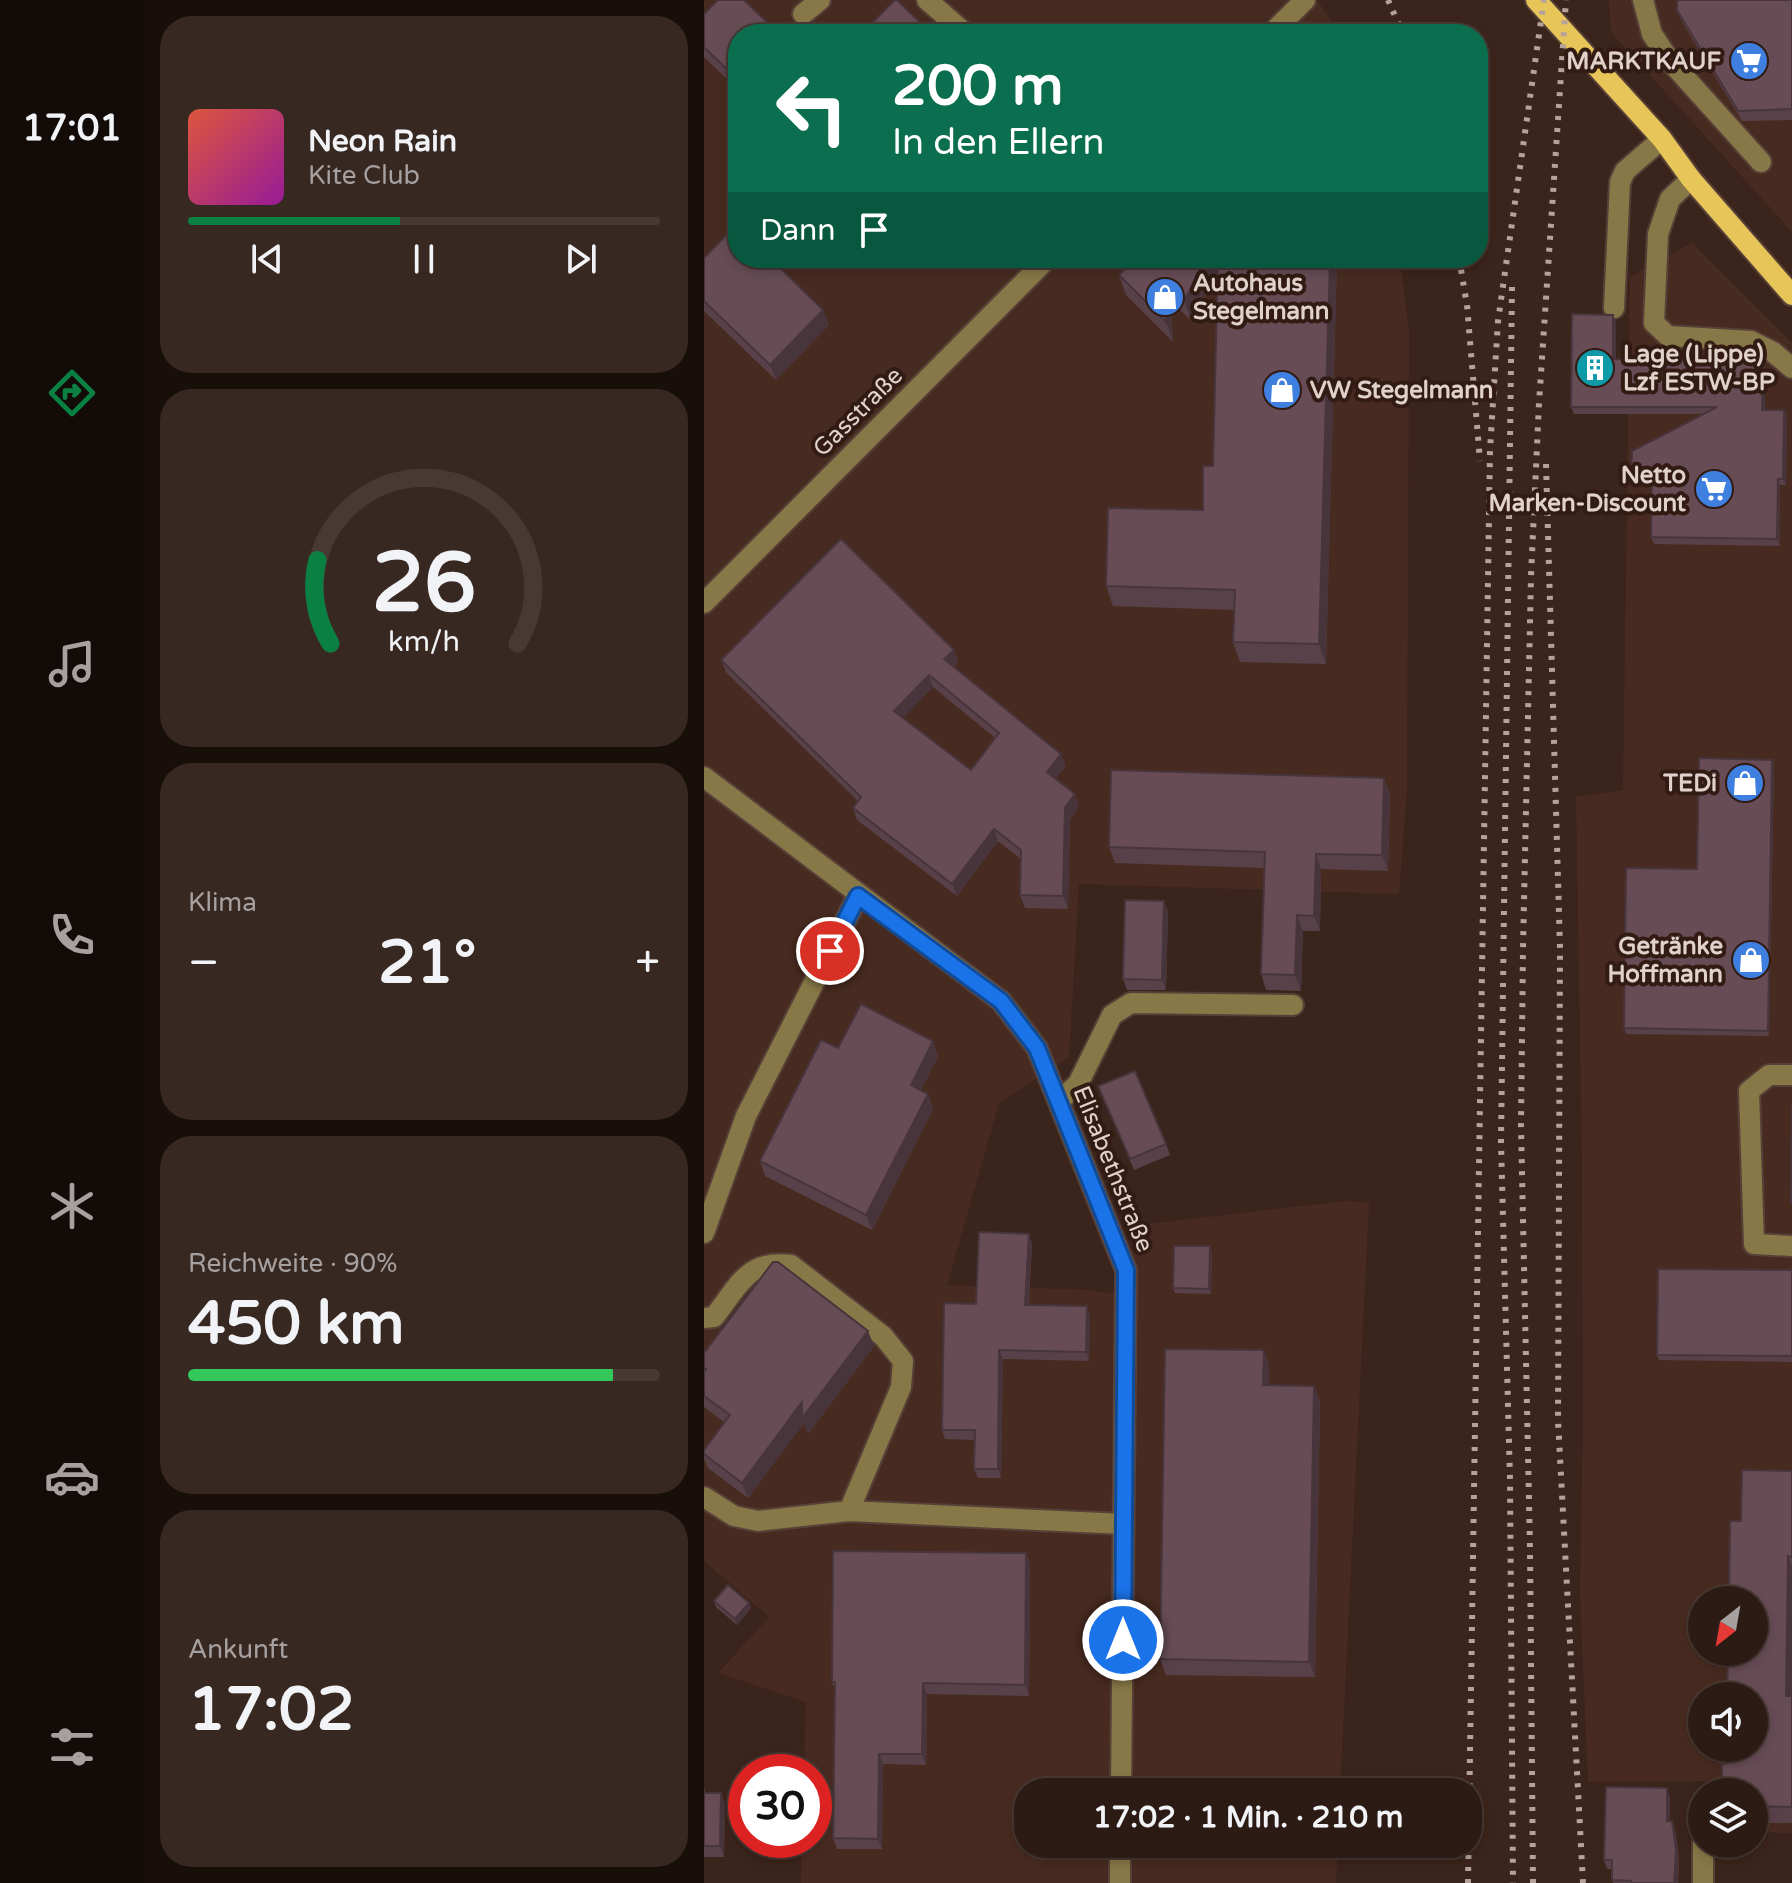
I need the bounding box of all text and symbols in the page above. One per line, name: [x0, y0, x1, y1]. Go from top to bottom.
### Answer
supermarket icon: MARKTKAUF: [1728, 40, 1770, 82]
place label: MARKTKAUF: [1566, 47, 1721, 76]
text: 200 m: [892, 53, 1063, 120]
icon: left: [760, 56, 864, 160]
text: 17:01: [22, 107, 122, 150]
text: In den Ellern: [892, 121, 1105, 164]
text: Neon Rain: [308, 123, 457, 160]
text: Kite Club: [308, 160, 420, 191]
icon: arrive: [852, 208, 896, 252]
text: Dann: [760, 212, 836, 249]
icon: previous: [245, 237, 289, 281]
icon: pause: [402, 237, 446, 281]
icon: next: [559, 237, 603, 281]
place label: Autohaus Stegelmann: [1193, 269, 1329, 326]
shop icon: Autohaus Stegelmann: [1144, 276, 1186, 318]
place label: Lage (Lippe) Lzf ESTW-BP: [1623, 340, 1775, 397]
building icon: Lage (Lippe) Lzf ESTW-BP: [1574, 347, 1616, 389]
street label: Gasstraße: [807, 361, 909, 463]
icon: directions: [44, 365, 100, 421]
shop icon: VW Stegelmann: [1261, 369, 1303, 411]
place label: VW Stegelmann: [1310, 376, 1493, 405]
place label: Netto Marken-Discount: [1489, 461, 1687, 518]
supermarket icon: Netto Marken-Discount: [1693, 468, 1735, 510]
text: 26: [372, 534, 476, 634]
text: km/h: [388, 625, 460, 659]
icon: music: [44, 636, 100, 692]
shop icon: TEDi: [1724, 762, 1766, 804]
place label: TEDi: [1662, 769, 1717, 798]
text: Klima: [188, 887, 257, 918]
icon: phone: [44, 907, 100, 963]
pin: [796, 917, 864, 985]
text: 21°: [378, 927, 476, 999]
icon: arrive: [808, 929, 852, 973]
place label: Getränke Hoffmann: [1607, 932, 1723, 989]
text: −: [188, 937, 219, 990]
text: +: [635, 937, 660, 990]
shop icon: Getränke Hoffmann: [1730, 939, 1772, 981]
street label: Elisabethstraße: [1067, 1082, 1159, 1256]
icon: climate: [44, 1178, 100, 1234]
text: Reichweite · 90%: [188, 1248, 397, 1279]
text: 450 km: [188, 1288, 404, 1360]
icon: car: [44, 1449, 100, 1505]
north arrow: [1688, 1586, 1768, 1666]
map controls: [1688, 1586, 1768, 1858]
position arrow: [1081, 1598, 1165, 1682]
text: Ankunft: [188, 1634, 288, 1665]
text: 17:02: [188, 1674, 354, 1746]
button: sound: [1688, 1682, 1768, 1762]
icon: filters: [44, 1719, 100, 1775]
speed limit sign: 30: [728, 1754, 832, 1858]
button: layers: [1688, 1778, 1768, 1858]
text: 17:02 · 1 Min. · 210 m: [1093, 1799, 1403, 1836]

